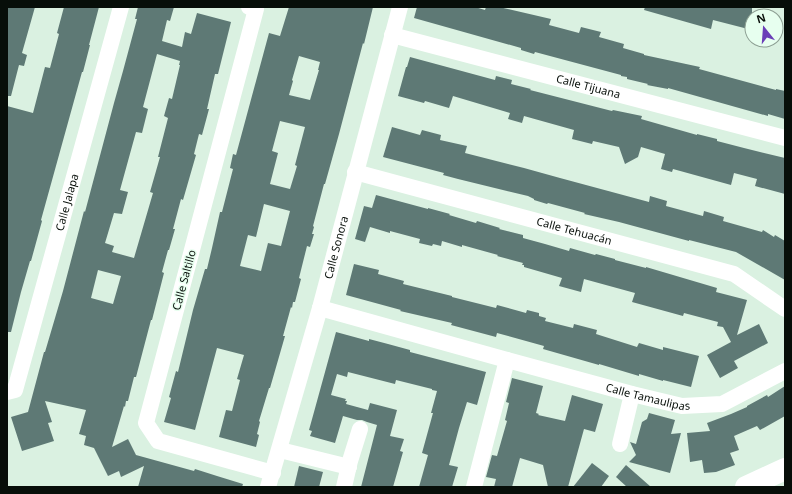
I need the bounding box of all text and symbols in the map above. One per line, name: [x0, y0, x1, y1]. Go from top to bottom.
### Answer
north arrow: [744, 8, 784, 48]
text: N: [754, 9, 767, 26]
street label: Calle Tijuana: [555, 70, 622, 102]
street label: Calle Jalapa: [51, 172, 82, 233]
street label: Calle Tehuacán: [535, 213, 614, 248]
street label: Calle Sonora: [320, 214, 351, 281]
street label: Calle Saltillo: [168, 248, 199, 312]
street label: Calle Tamaulipas: [604, 379, 691, 413]

